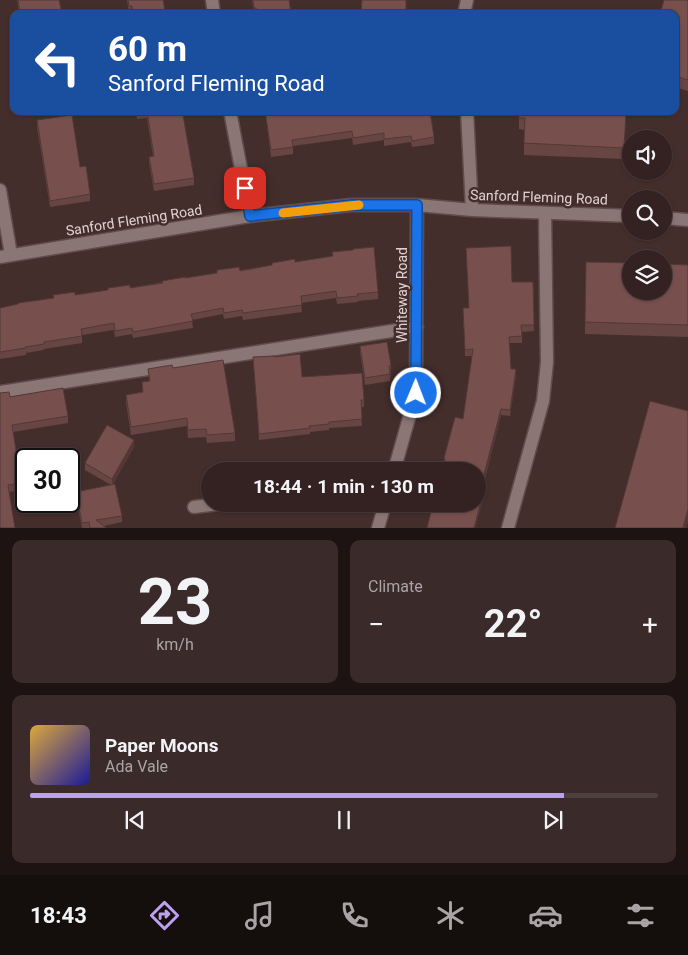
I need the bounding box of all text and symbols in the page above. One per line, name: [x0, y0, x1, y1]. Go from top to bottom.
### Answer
text: 60 m: [108, 29, 187, 70]
icon: left: [25, 30, 90, 95]
text: Sanford Fleming Road: [108, 71, 325, 96]
map controls: [622, 130, 672, 300]
button: sound: [622, 130, 672, 180]
pin: [224, 167, 266, 209]
icon: arrive: [231, 174, 259, 202]
street label: Sanford Fleming Road: [470, 187, 608, 207]
button: search: [622, 190, 672, 240]
street label: Sanford Fleming Road: [65, 201, 203, 239]
street label: Whiteway Road: [394, 247, 410, 343]
button: layers: [622, 250, 672, 300]
position arrow: [389, 366, 441, 418]
speed limit sign: 30: [15, 448, 80, 513]
text: 18:44 · 1 min · 130 m: [253, 475, 434, 498]
text: 23: [138, 564, 212, 640]
text: Climate: [368, 577, 423, 596]
text: 22°: [484, 602, 542, 646]
text: −: [368, 608, 384, 641]
text: +: [642, 608, 658, 641]
text: km/h: [156, 635, 194, 654]
text: Paper Moons: [105, 734, 218, 757]
text: Ada Vale: [105, 757, 168, 776]
icon: previous: [121, 806, 149, 834]
icon: pause: [330, 806, 358, 834]
icon: next: [539, 806, 567, 834]
icon: directions: [147, 898, 182, 933]
icon: music: [242, 898, 277, 933]
icon: phone: [337, 898, 372, 933]
icon: climate: [433, 898, 468, 933]
icon: car: [528, 898, 563, 933]
icon: filters: [623, 898, 658, 933]
text: 18:43: [30, 903, 87, 928]

